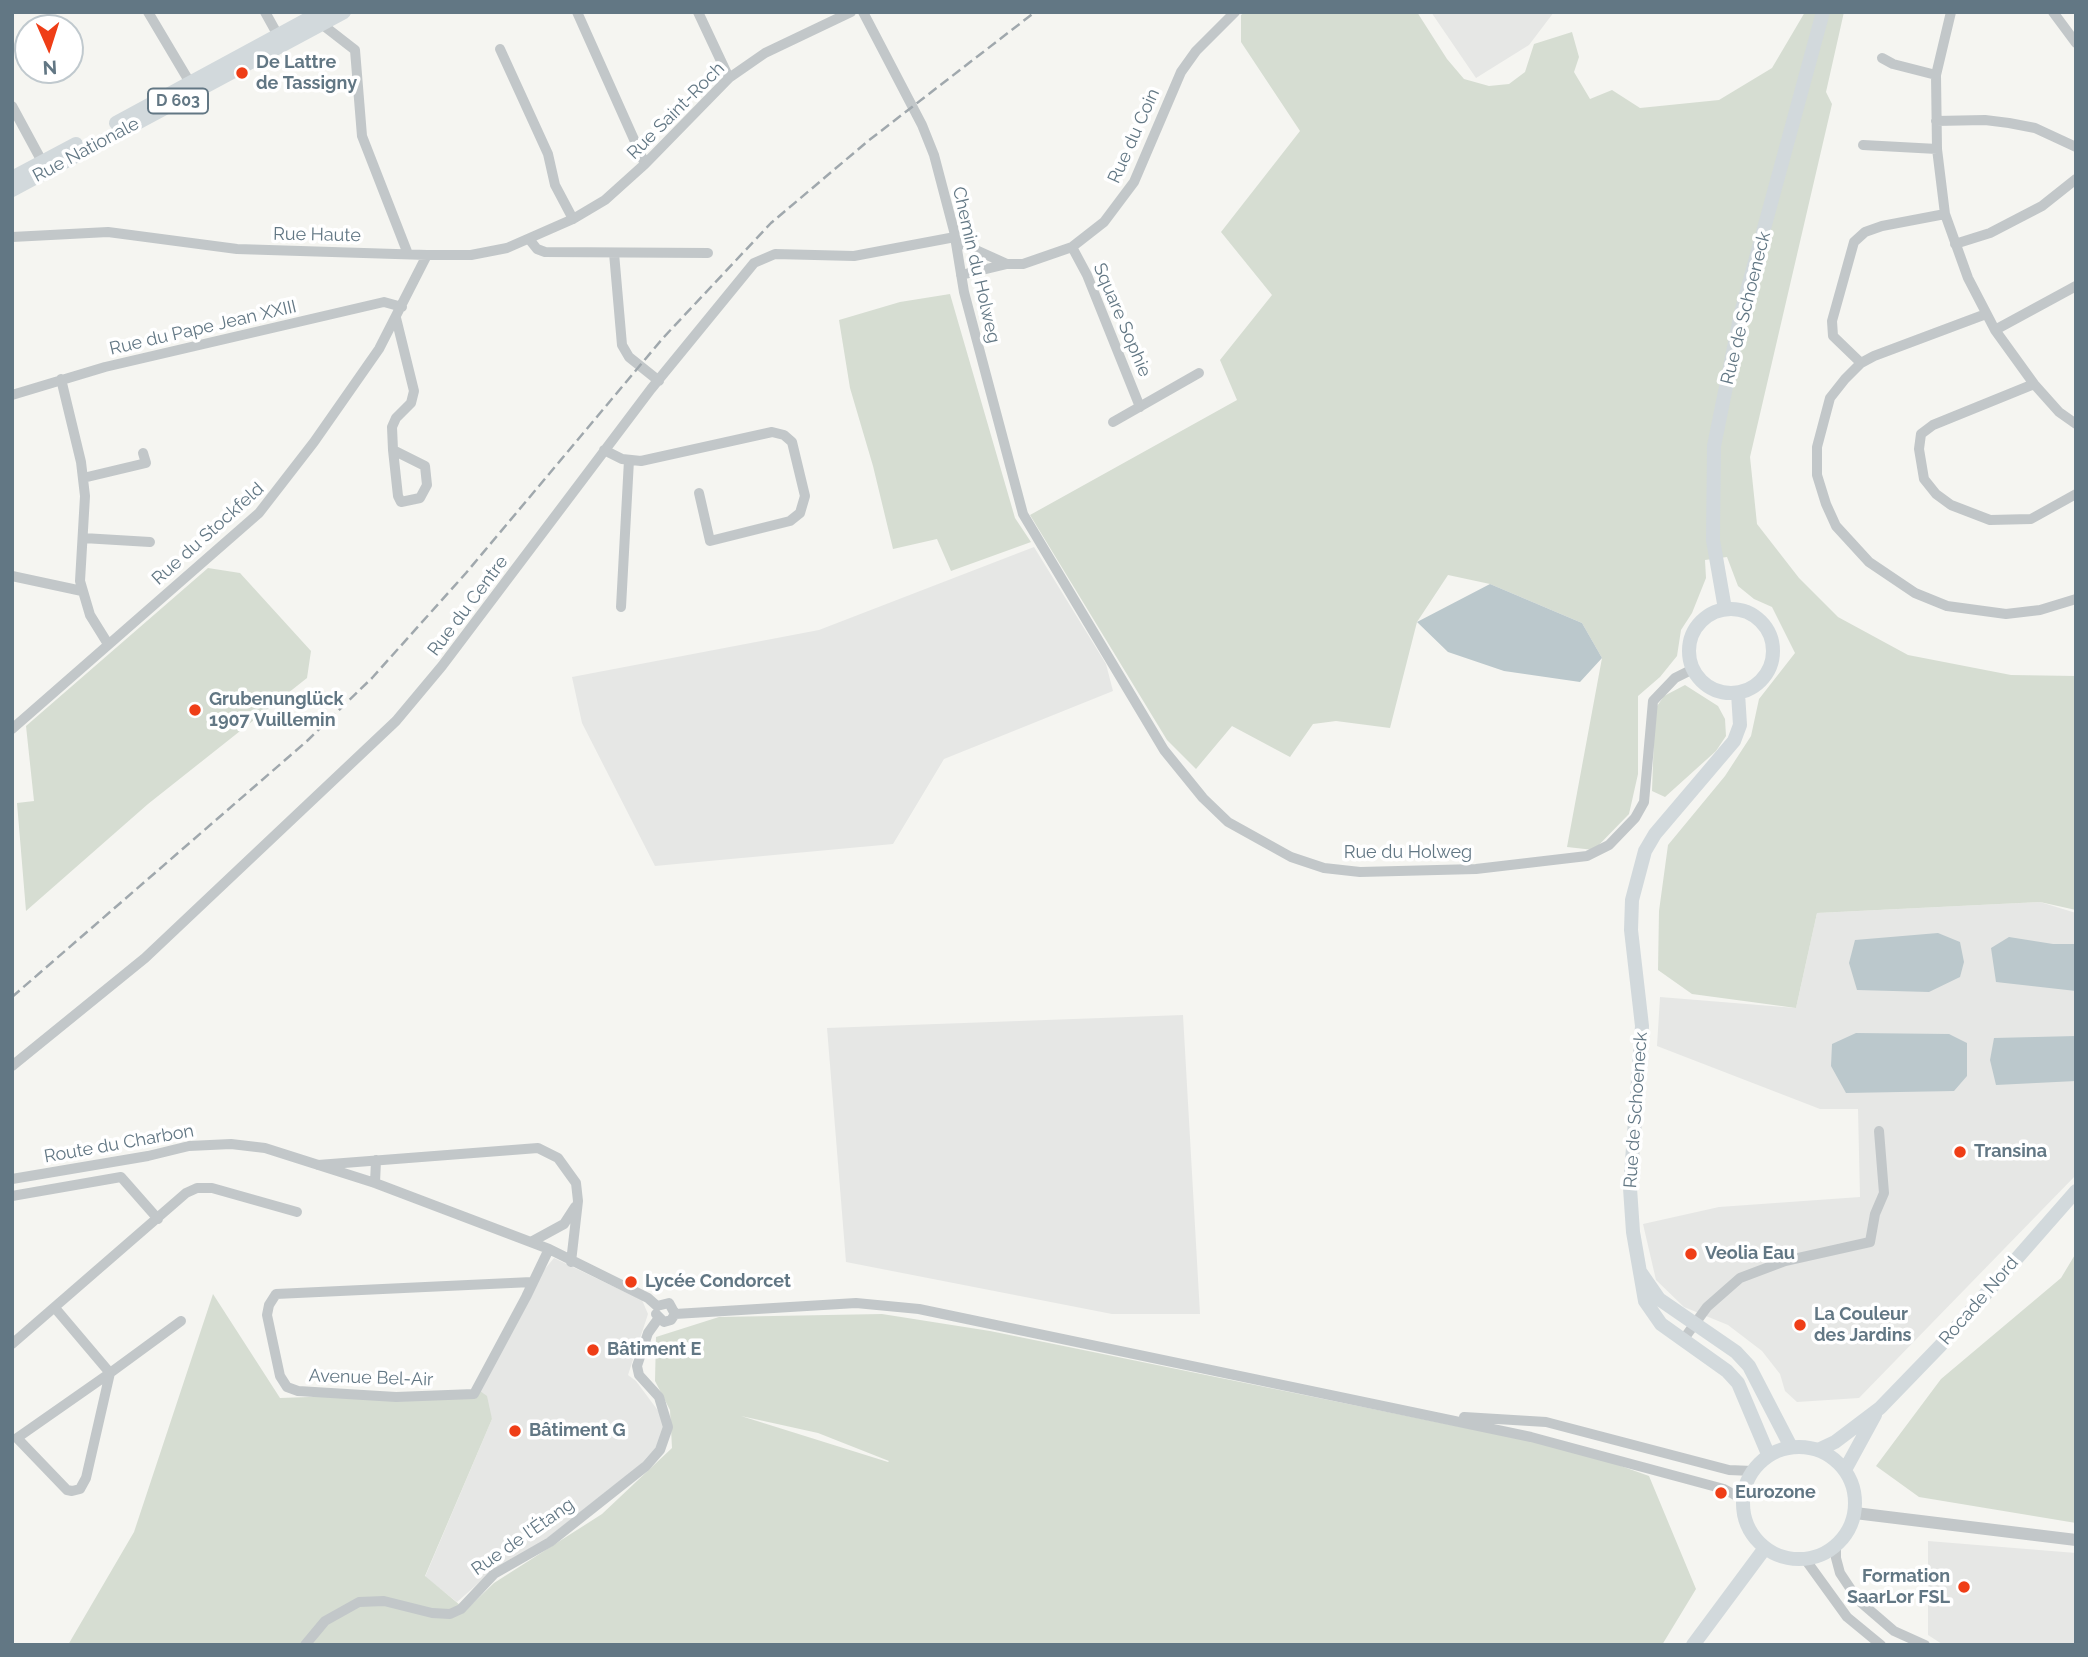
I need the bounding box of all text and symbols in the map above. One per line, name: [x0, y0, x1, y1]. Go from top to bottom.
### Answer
north arrow: [14, 14, 84, 84]
place label: De Lattre de Tassigny: [256, 52, 357, 94]
text: N: [42, 57, 58, 79]
street label: Rue Saint-Roch: [623, 58, 729, 164]
marker: De Lattre de Tassigny: [234, 65, 250, 81]
street label: Rue du Coin: [1104, 85, 1164, 187]
road number: D 603: [148, 88, 208, 114]
street label: Rue Nationale: [29, 113, 143, 187]
street label: Chemin du Holweg: [947, 185, 1005, 345]
street label: Rue Haute: [273, 223, 361, 247]
street label: Rue de Schoeneck: [1717, 229, 1775, 387]
street label: Square Sophie: [1088, 260, 1156, 380]
street label: Rue du Pape Jean XXIII: [107, 296, 299, 360]
street label: Rue du Stockfeld: [148, 478, 268, 590]
street label: Rue du Centre: [423, 552, 513, 660]
place label: Grubenunglück 1907 Vuillemin: [209, 689, 344, 732]
marker: Grubenunglück 1907 Vuillemin: [187, 702, 203, 718]
street label: Rue du Holweg: [1344, 842, 1472, 864]
street label: Rue de Schoeneck: [1620, 1031, 1652, 1189]
street label: Route du Charbon: [42, 1120, 196, 1168]
place label: Transina: [1974, 1141, 2047, 1163]
marker: Transina: [1952, 1144, 1968, 1160]
place label: Veolia Eau: [1705, 1243, 1795, 1265]
marker: Veolia Eau: [1683, 1246, 1699, 1262]
street label: Rocade Nord: [1935, 1252, 2023, 1350]
place label: Lycée Condorcet: [645, 1271, 791, 1293]
marker: Lycée Condorcet: [623, 1274, 639, 1290]
place label: La Couleur des Jardins: [1814, 1304, 1911, 1346]
marker: La Couleur des Jardins: [1792, 1317, 1808, 1333]
place label: Bâtiment E: [607, 1339, 701, 1361]
marker: Bâtiment E: [585, 1342, 601, 1358]
street label: Avenue Bel-Air: [308, 1365, 434, 1391]
place label: Bâtiment G: [529, 1420, 626, 1442]
marker: Bâtiment G: [507, 1423, 523, 1439]
place label: Eurozone: [1735, 1482, 1816, 1504]
marker: Eurozone: [1713, 1485, 1729, 1501]
street label: Rue de l'Étang: [468, 1494, 578, 1580]
place label: Formation SaarLor FSL: [1847, 1566, 1950, 1608]
marker: Formation SaarLor FSL: [1956, 1579, 1972, 1595]

